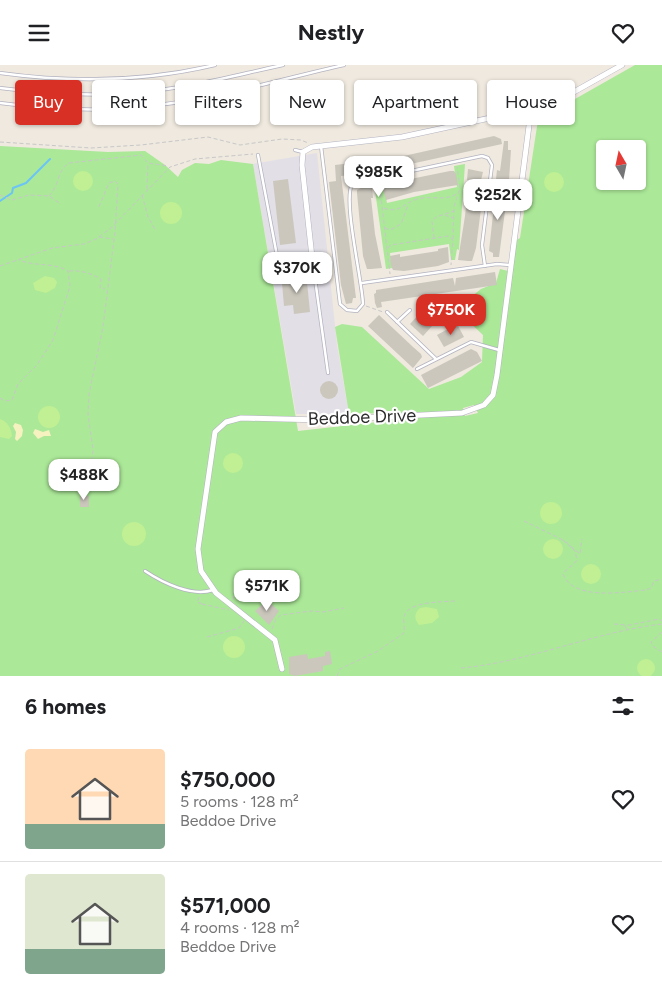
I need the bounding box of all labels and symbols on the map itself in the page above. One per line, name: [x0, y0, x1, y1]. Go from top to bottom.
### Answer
north arrow: [596, 140, 646, 190]
pin: $985K: [344, 155, 414, 198]
pin: $252K: [463, 179, 533, 221]
pin: $370K: [262, 251, 332, 294]
pin: $750K: [416, 293, 486, 336]
street label: Beddoe Drive: [308, 404, 417, 430]
pin: $488K: [49, 459, 119, 501]
pin: $571K: [232, 569, 302, 612]

